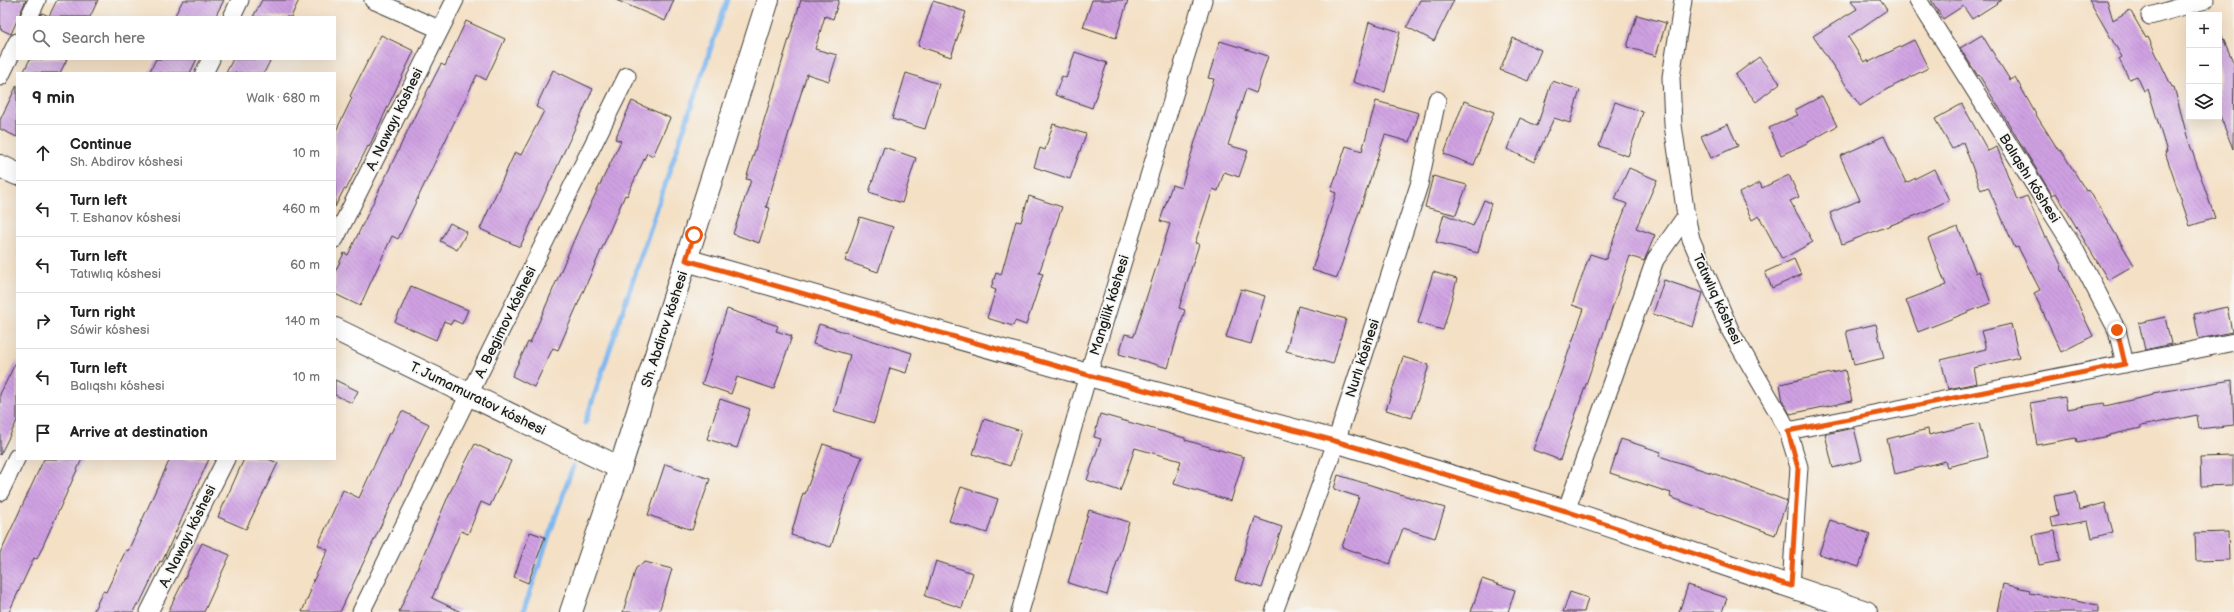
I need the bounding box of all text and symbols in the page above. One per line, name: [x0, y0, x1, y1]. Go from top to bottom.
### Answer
map controls: [2186, 12, 2222, 120]
button: +: [2186, 12, 2222, 48]
search box: [16, 16, 336, 60]
icon: search: [30, 27, 52, 49]
text: Search here: [62, 29, 145, 48]
button: −: [2186, 48, 2222, 84]
street label: A. Nawayı kóshesi: [362, 65, 427, 173]
button: layers: [2186, 84, 2222, 120]
text: 9 min: [32, 88, 75, 108]
text: Walk · 680 m: [246, 90, 320, 106]
street label: Balıqshı kóshesi: [1995, 131, 2064, 226]
text: Continue: [70, 135, 132, 154]
icon: ahead: [32, 142, 54, 164]
text: 10 m: [293, 145, 320, 161]
text: Sh. Abdirov kóshesi: [70, 154, 183, 170]
text: Turn left: [70, 191, 127, 210]
icon: left: [32, 198, 54, 220]
text: 460 m: [282, 201, 320, 217]
text: T. Eshanov kóshesi: [70, 210, 181, 226]
route start: [685, 226, 703, 244]
text: Turn left: [70, 247, 127, 266]
street label: Tatıwlıq kóshesi: [1689, 251, 1746, 347]
street label: Mangilik kóshesi: [1086, 253, 1133, 357]
icon: left: [32, 254, 54, 276]
text: 60 m: [290, 257, 320, 273]
street label: A. Begimov kóshesi: [471, 264, 540, 381]
text: Tatıwlıq kóshesi: [70, 266, 161, 282]
street label: Sh. Abdirov kóshesi: [638, 269, 691, 390]
text: Turn right: [70, 303, 135, 322]
icon: right: [32, 310, 54, 332]
text: 140 m: [285, 313, 320, 329]
street label: Nurlı kóshesi: [1342, 317, 1383, 399]
route end: [2108, 321, 2126, 339]
text: Sáwir kóshesi: [70, 322, 150, 338]
street label: T. Jumamuratov kóshesi: [407, 358, 549, 439]
text: Turn left: [70, 359, 127, 378]
icon: left: [32, 366, 54, 388]
text: 10 m: [293, 369, 320, 385]
text: Balıqshı kóshesi: [70, 378, 164, 394]
icon: arrive: [32, 422, 54, 444]
text: Arrive at destination: [70, 423, 208, 442]
street label: A. Nawayı kóshesi: [155, 482, 220, 590]

